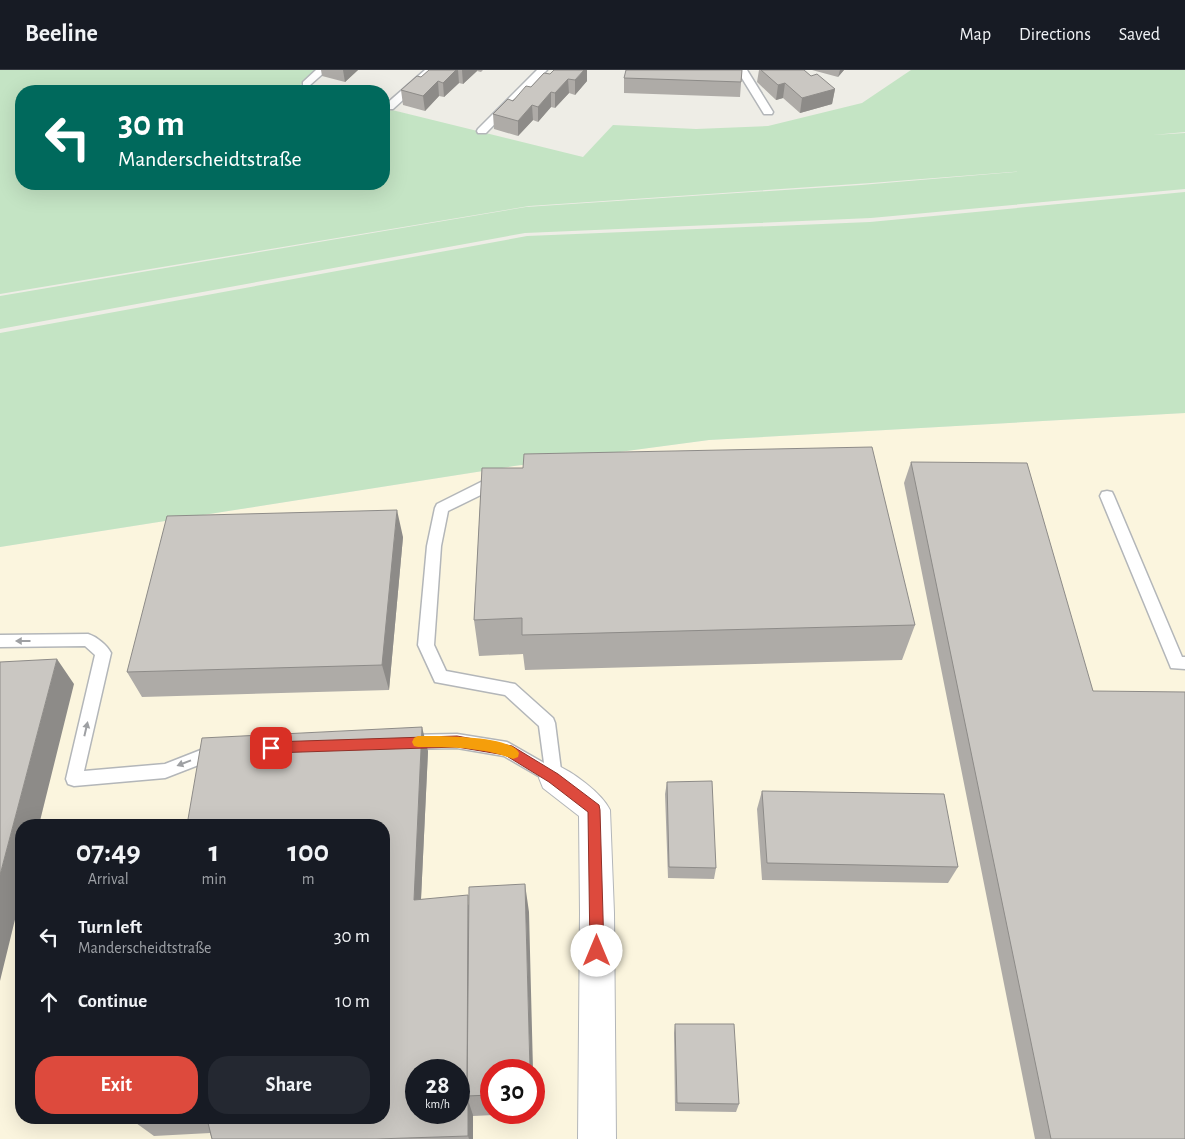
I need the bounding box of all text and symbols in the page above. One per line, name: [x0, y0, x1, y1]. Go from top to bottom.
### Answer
text: Beeline: [25, 22, 98, 46]
text: Map: [960, 26, 991, 44]
text: Directions: [1019, 26, 1091, 44]
text: Saved: [1119, 26, 1160, 44]
icon: left: [35, 105, 100, 170]
text: 30 m: [118, 107, 185, 142]
text: Manderscheidtstraße: [118, 148, 302, 170]
one-way arrow: [15, 637, 31, 645]
one-way arrow: [82, 722, 90, 737]
pin: [250, 727, 292, 769]
icon: arrive: [257, 734, 285, 762]
one-way arrow: [176, 760, 191, 768]
text: 07:49: [76, 837, 141, 867]
text: 1: [209, 837, 219, 867]
text: 100: [287, 837, 329, 867]
text: Arrival: [88, 871, 129, 887]
text: min: [202, 871, 226, 887]
text: m: [302, 871, 315, 887]
text: Turn left: [78, 918, 142, 937]
icon: left: [35, 923, 63, 951]
position arrow: [570, 924, 622, 976]
text: 30 m: [334, 927, 370, 946]
text: Manderscheidtstraße: [78, 940, 212, 956]
icon: ahead: [35, 988, 63, 1016]
text: Continue: [78, 992, 147, 1011]
text: 10 m: [335, 992, 370, 1011]
button: Exit: [35, 1056, 198, 1114]
button: Share: [208, 1056, 370, 1114]
speed limit sign: 30: [480, 1059, 545, 1124]
text: 28: [425, 1073, 450, 1098]
text: km/h: [425, 1098, 450, 1110]

